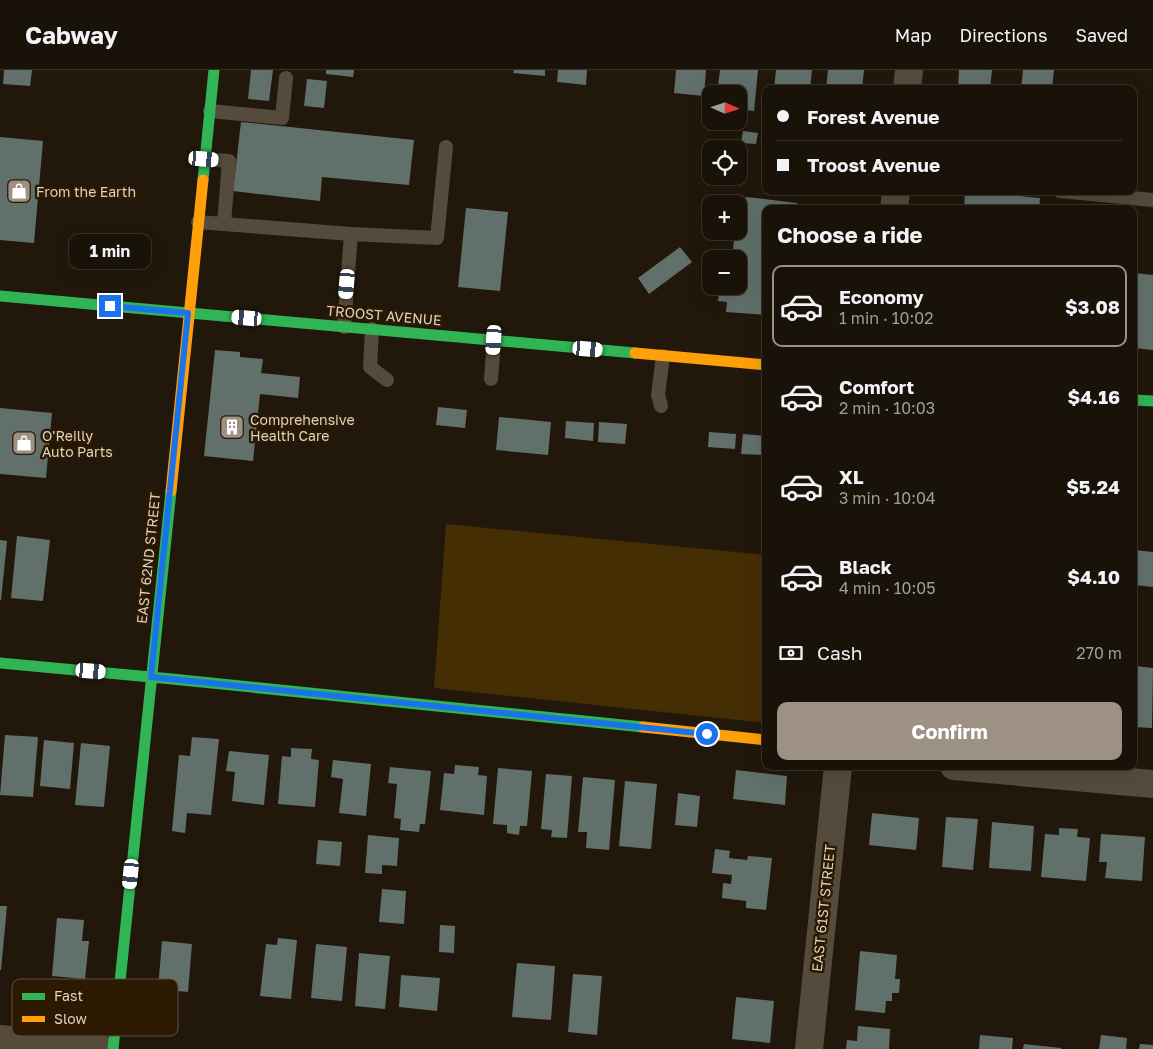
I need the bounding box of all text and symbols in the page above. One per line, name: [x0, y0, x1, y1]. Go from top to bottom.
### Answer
text: Cabway: [25, 20, 118, 49]
text: Map: [895, 24, 931, 46]
text: Directions: [959, 24, 1047, 46]
text: Saved: [1075, 24, 1128, 46]
north arrow: [702, 85, 748, 130]
map controls: [702, 85, 747, 295]
text: Forest Avenue: [807, 105, 939, 128]
button: locate: [702, 140, 747, 185]
car: [188, 150, 219, 168]
text: Troost Avenue: [807, 153, 940, 176]
shop icon: From the Earth: [6, 178, 32, 204]
place label: From the Earth: [36, 183, 136, 200]
button: +: [702, 195, 747, 240]
text: Choose a ride: [777, 221, 923, 248]
callout: 1 min: [69, 234, 151, 268]
text: 1 min: [90, 241, 130, 261]
button: −: [702, 250, 747, 295]
car: [338, 268, 355, 300]
icon: car: [779, 284, 824, 329]
text: Economy: [839, 285, 924, 308]
route end: [99, 295, 121, 317]
text: $3.08: [1065, 295, 1120, 318]
street label: TROOST AVENUE: [326, 302, 442, 328]
text: 1 min · 10:02: [839, 308, 934, 328]
car: [231, 309, 262, 327]
car: [485, 325, 502, 355]
car: [572, 340, 603, 358]
icon: car: [779, 374, 824, 419]
text: Comfort: [839, 375, 914, 398]
text: $4.16: [1067, 385, 1120, 408]
text: 2 min · 10:03: [839, 398, 935, 418]
place label: Comprehensive Health Care: [250, 411, 355, 444]
building icon: Comprehensive Health Care: [219, 414, 245, 440]
place label: O'Reilly Auto Parts: [42, 427, 113, 460]
shop icon: O'Reilly Auto Parts: [11, 430, 37, 456]
icon: car: [779, 464, 824, 509]
text: XL: [839, 465, 864, 488]
text: $5.24: [1066, 475, 1120, 498]
text: 3 min · 10:04: [839, 488, 936, 508]
street label: EAST 62ND STREET: [133, 491, 163, 625]
icon: car: [779, 554, 824, 599]
text: Black: [839, 555, 892, 578]
text: $4.10: [1067, 565, 1120, 588]
text: 4 min · 10:05: [839, 578, 936, 598]
icon: cash: [777, 639, 805, 667]
text: Cash: [817, 641, 862, 664]
text: 270 m: [1076, 643, 1122, 663]
car: [75, 662, 106, 680]
button: Confirm: [777, 702, 1122, 760]
route start: [696, 723, 718, 745]
street label: EAST 61ST STREET: [808, 843, 838, 973]
car: [121, 858, 140, 890]
legend: [12, 979, 178, 1036]
text: Fast: [54, 987, 83, 1004]
text: Slow: [54, 1010, 87, 1027]

